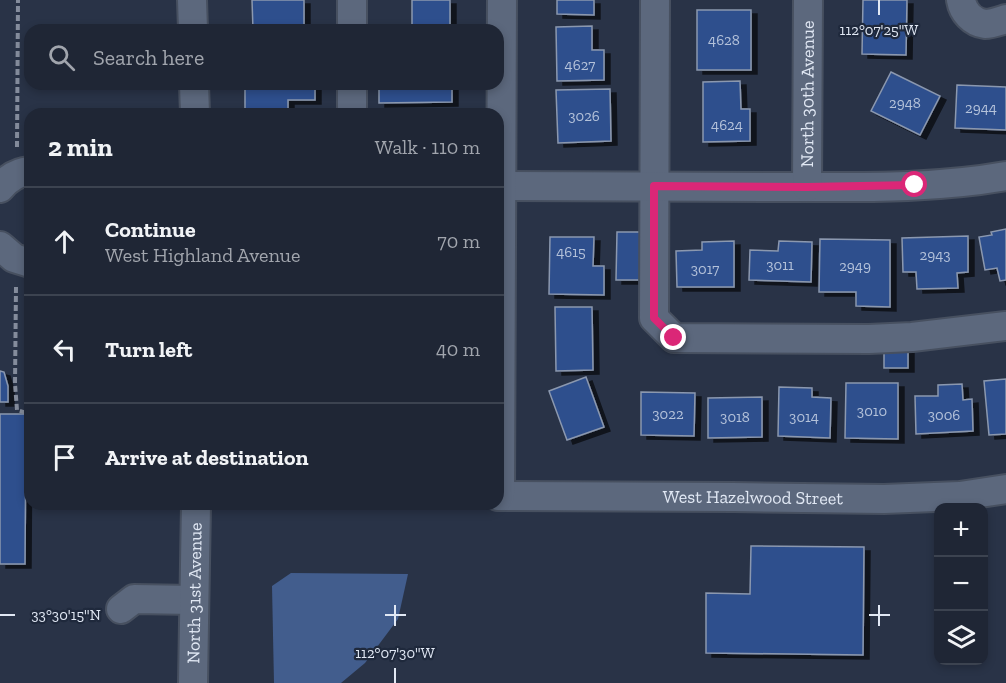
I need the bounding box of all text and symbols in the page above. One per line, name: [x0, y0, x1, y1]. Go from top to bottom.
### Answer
street label: North 30th Avenue: [796, 21, 819, 167]
text: 112°07'25"W: [840, 21, 918, 39]
search box: [24, 24, 504, 90]
house number: 4628: [708, 31, 740, 49]
icon: search: [45, 41, 78, 74]
text: Search here: [93, 44, 204, 71]
house number: 4627: [565, 56, 595, 74]
house number: 2948: [889, 94, 921, 112]
house number: 2944: [965, 99, 997, 117]
house number: 3026: [568, 107, 600, 125]
house number: 4624: [711, 116, 743, 134]
text: 2 min: [48, 131, 113, 163]
text: Walk · 110 m: [375, 135, 480, 159]
route start: [901, 171, 927, 197]
text: Continue: [105, 216, 196, 243]
icon: ahead: [48, 225, 81, 258]
text: 70 m: [437, 229, 480, 253]
text: West Highland Avenue: [105, 243, 300, 267]
house number: 4615: [556, 243, 586, 261]
house number: 2943: [919, 246, 951, 264]
house number: 3011: [766, 256, 794, 274]
house number: 2949: [839, 257, 871, 275]
house number: 3017: [691, 260, 719, 278]
route end: [660, 324, 686, 350]
icon: left: [48, 333, 81, 366]
text: Turn left: [105, 336, 192, 363]
text: 40 m: [436, 337, 480, 361]
house number: 3010: [857, 402, 887, 420]
house number: 3022: [652, 405, 684, 423]
house number: 3006: [928, 406, 960, 424]
house number: 3018: [720, 408, 750, 426]
house number: 3014: [789, 408, 819, 426]
icon: arrive: [48, 441, 81, 474]
text: Arrive at destination: [105, 444, 308, 471]
street label: West Hazelwood Street: [663, 486, 844, 509]
map controls: [934, 503, 988, 665]
button: +: [934, 503, 988, 557]
street label: North 31st Avenue: [182, 522, 207, 664]
button: −: [934, 557, 988, 611]
text: 33°30'15"N: [31, 606, 101, 624]
button: layers: [934, 611, 988, 665]
text: 112°07'30"W: [355, 644, 435, 662]

